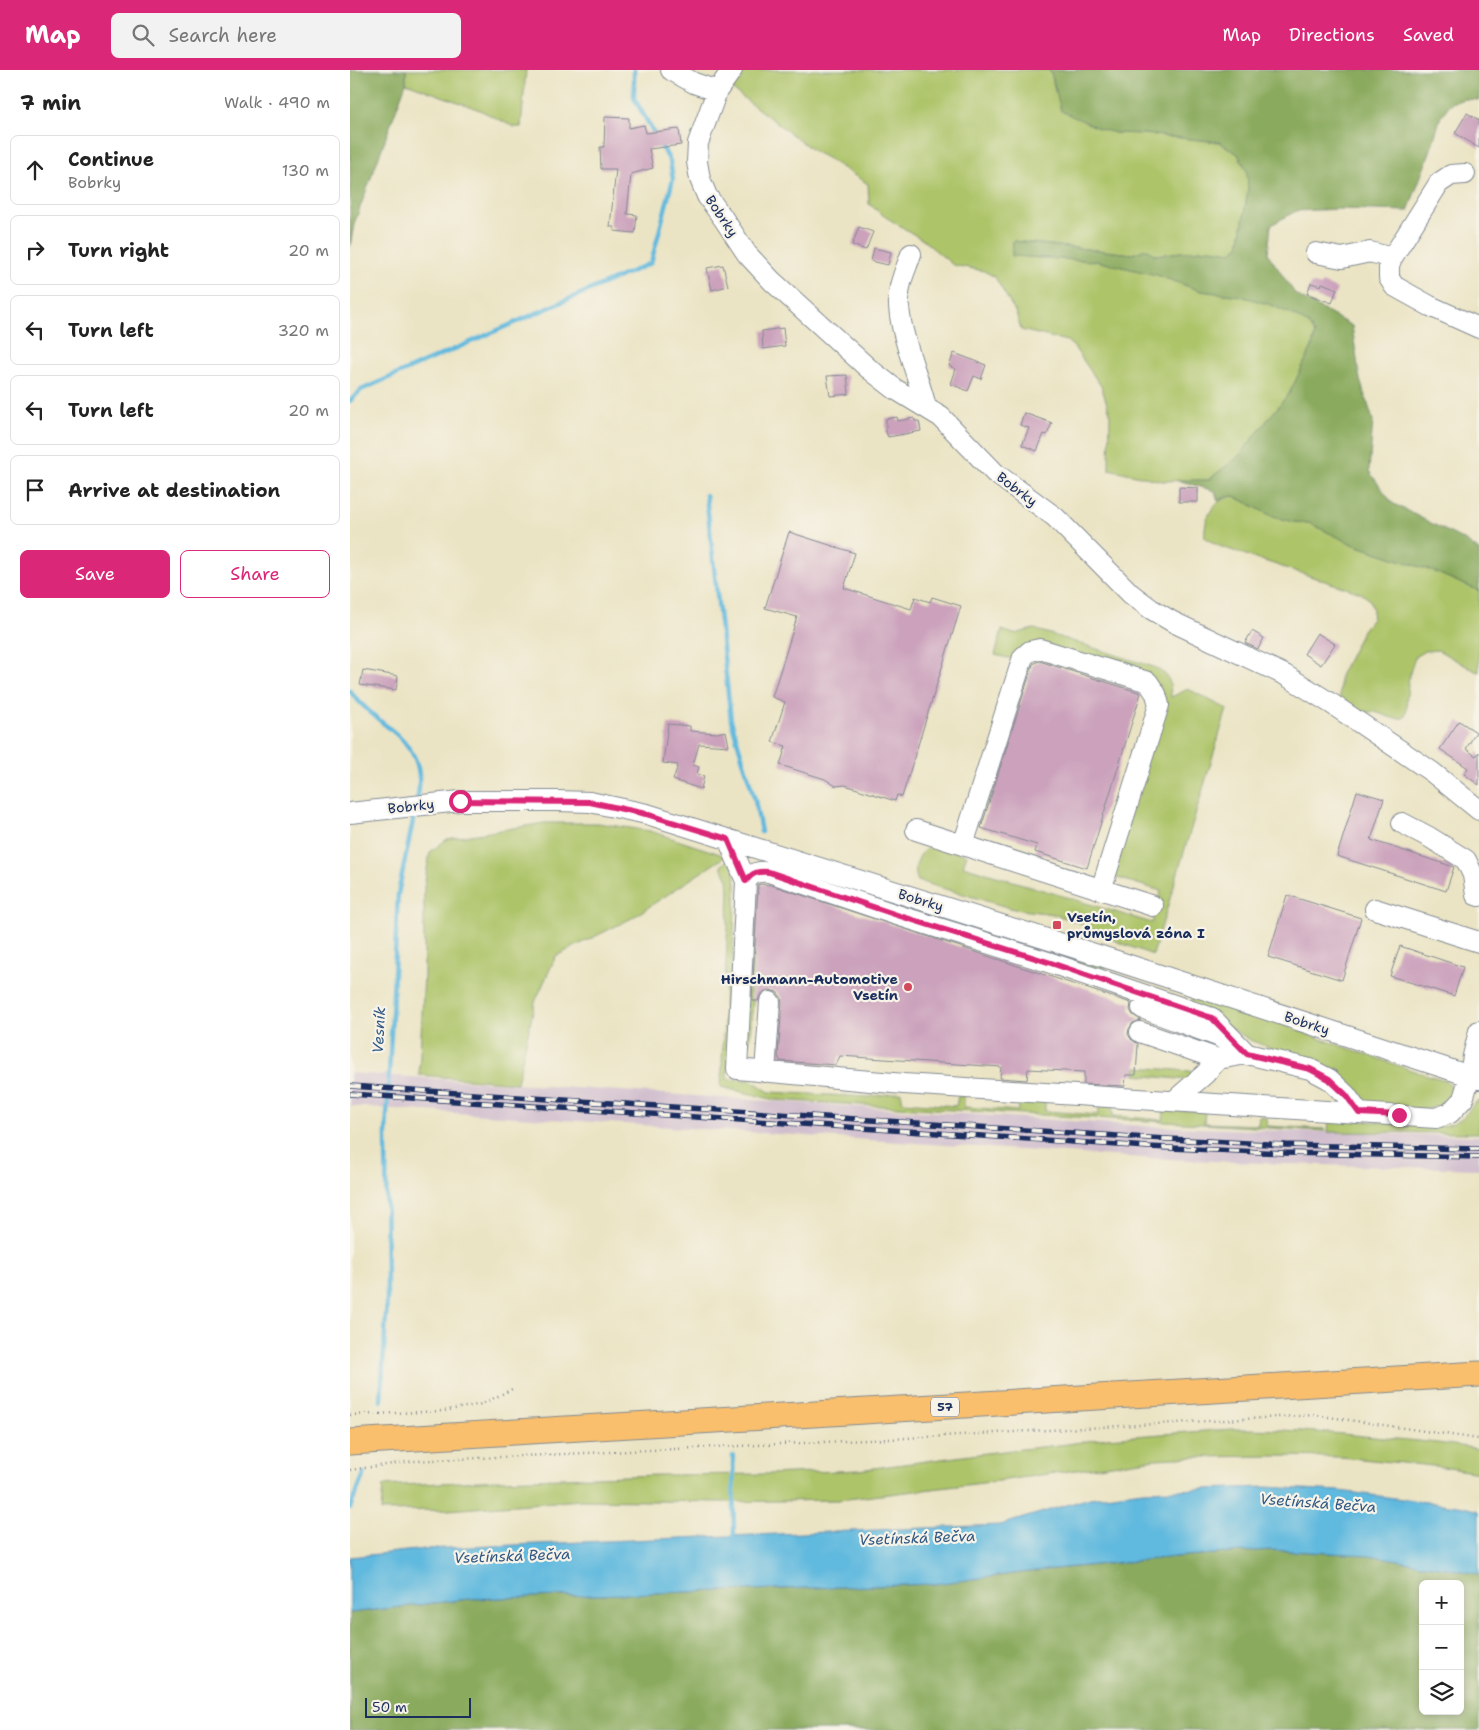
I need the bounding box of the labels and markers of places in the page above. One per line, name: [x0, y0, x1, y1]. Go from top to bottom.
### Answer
place label: Vsetín, průmyslová zóna I: [1067, 908, 1205, 942]
marker: Vsetín, průmyslová zóna I: [1051, 919, 1063, 931]
place label: Hirschmann-Automotive Vsetín: [721, 970, 898, 1004]
marker: Hirschmann-Automotive Vsetín: [902, 981, 914, 993]

